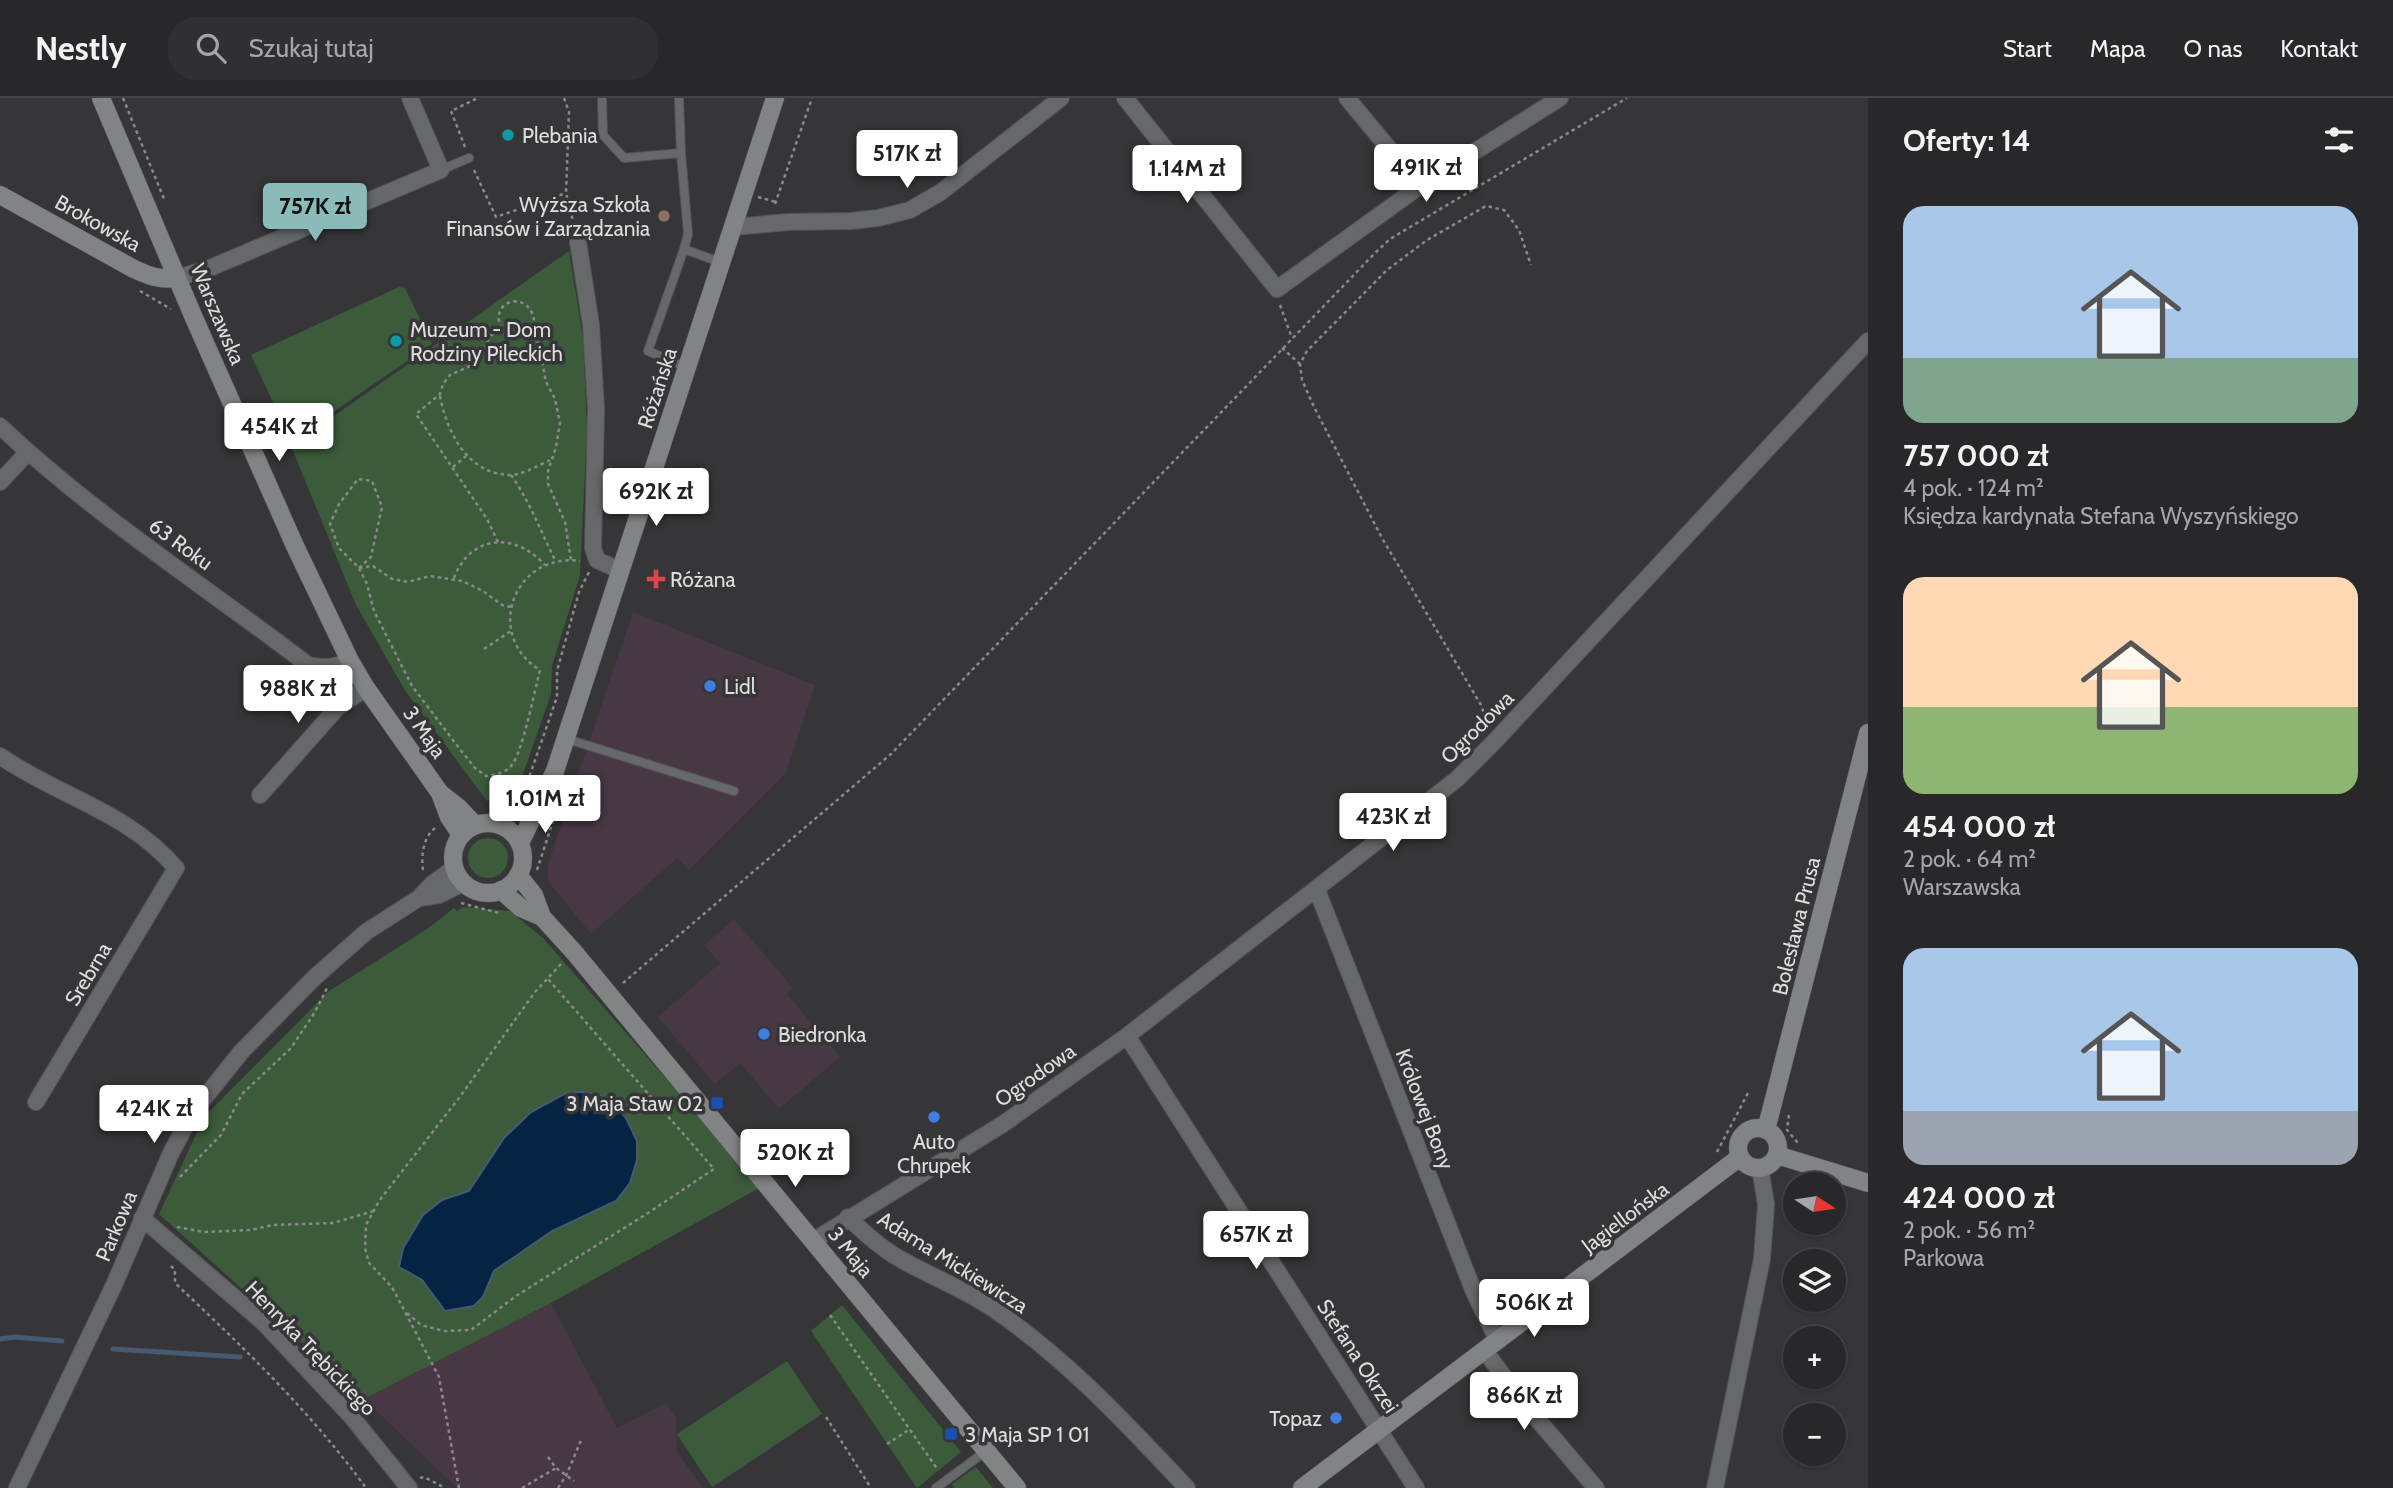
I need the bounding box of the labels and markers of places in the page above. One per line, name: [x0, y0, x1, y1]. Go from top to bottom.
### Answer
place label: Plebania: [522, 123, 598, 148]
marker: Plebania: [500, 127, 516, 143]
pin: 517K zł: [842, 130, 972, 190]
pin: 491K zł: [1361, 144, 1491, 204]
pin: 1.14M zł: [1115, 146, 1259, 205]
pin: 757K zł: [250, 184, 380, 243]
place label: Wyższa Szkoła Finansów i Zarządzania: [446, 192, 650, 241]
marker: Wyższa Szkoła Finansów i Zarządzania: [656, 208, 672, 224]
place label: Muzeum - Dom Rodziny Pileckich: [410, 317, 563, 366]
marker: Muzeum - Dom Rodziny Pileckich: [388, 333, 404, 349]
pin: 454K zł: [214, 404, 344, 463]
pin: 692K zł: [591, 468, 721, 528]
place label: Różana: [670, 567, 736, 592]
marker: Różana: [648, 571, 664, 587]
pin: 988K zł: [233, 666, 363, 725]
place label: Lidl: [724, 674, 756, 699]
marker: Lidl: [702, 678, 718, 694]
pin: 1.01M zł: [473, 776, 617, 835]
pin: 423K zł: [1328, 794, 1458, 853]
place label: Biedronka: [778, 1022, 866, 1047]
marker: Biedronka: [756, 1026, 772, 1042]
pin: 424K zł: [89, 1086, 219, 1145]
place label: 3 Maja Staw 02: [566, 1091, 703, 1117]
marker: 3 Maja Staw 02: [709, 1095, 725, 1111]
marker: Auto Chrupek: [926, 1109, 942, 1125]
place label: Auto Chrupek: [897, 1129, 971, 1178]
pin: 520K zł: [730, 1130, 860, 1189]
pin: 657K zł: [1191, 1212, 1321, 1271]
pin: 506K zł: [1469, 1280, 1599, 1339]
pin: 866K zł: [1459, 1372, 1589, 1432]
place label: Topaz: [1269, 1406, 1322, 1431]
marker: Topaz: [1328, 1410, 1344, 1426]
place label: 3 Maja SP 1 01: [965, 1422, 1089, 1448]
marker: 3 Maja SP 1 01: [943, 1426, 959, 1442]

